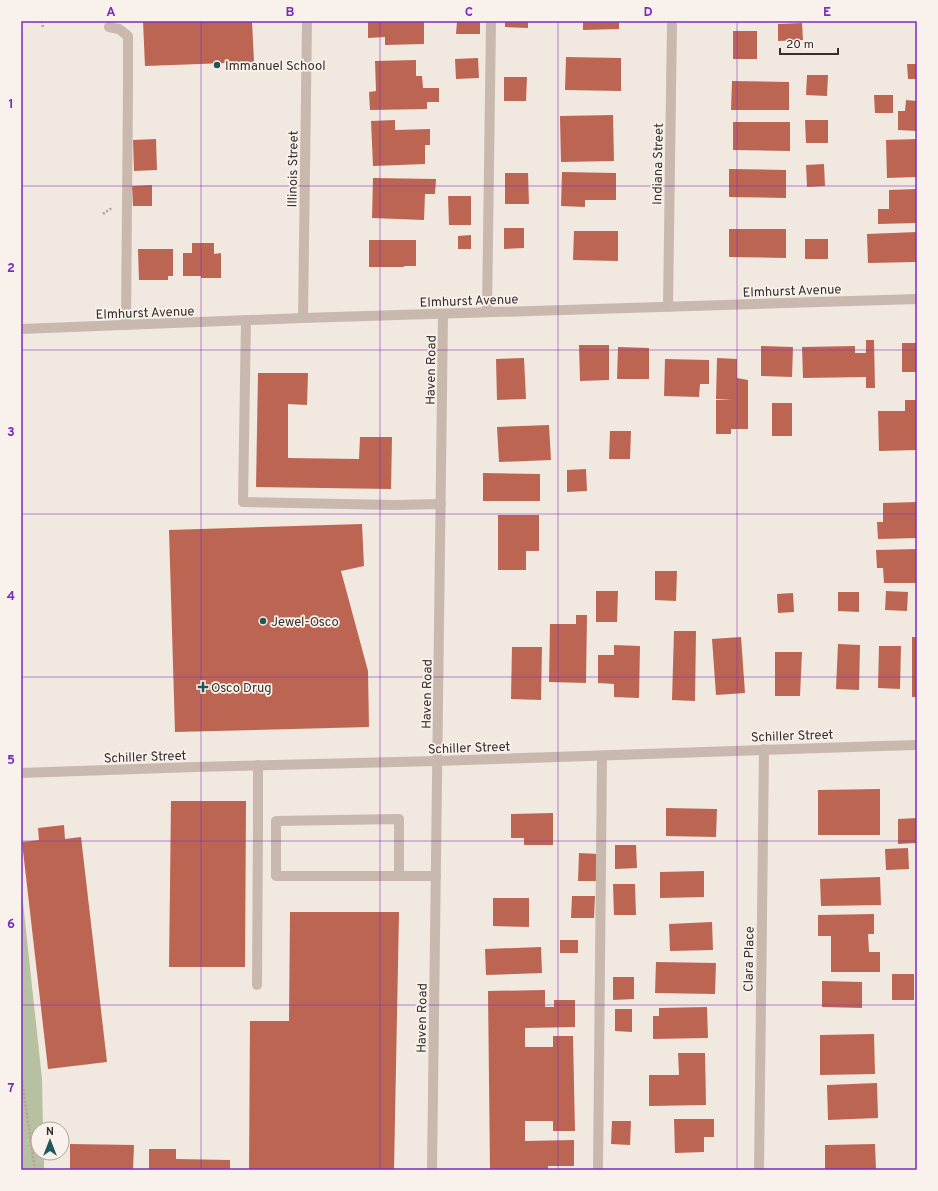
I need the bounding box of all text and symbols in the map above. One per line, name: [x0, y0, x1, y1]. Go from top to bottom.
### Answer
text: A: [106, 5, 116, 21]
text: B: [286, 5, 295, 21]
text: C: [465, 5, 473, 21]
text: D: [643, 5, 653, 21]
text: E: [823, 5, 831, 21]
scale bar: [780, 30, 838, 56]
text: 20 m: [786, 37, 814, 53]
place label: Immanuel School: [225, 59, 326, 75]
marker: Immanuel School: [212, 60, 222, 70]
text: 1: [8, 97, 14, 113]
street label: Indiana Street: [650, 123, 668, 205]
street label: Illinois Street: [285, 130, 303, 208]
text: 2: [7, 261, 15, 277]
street label: Elmhurst Avenue: [742, 282, 842, 302]
street label: Elmhurst Avenue: [419, 292, 519, 312]
street label: Elmhurst Avenue: [95, 304, 195, 324]
street label: Haven Road: [423, 335, 441, 405]
text: 3: [7, 425, 15, 441]
text: 4: [7, 589, 15, 605]
place label: Jewel-Osco: [271, 615, 339, 631]
marker: Jewel-Osco: [258, 616, 268, 626]
street label: Haven Road: [419, 659, 437, 729]
place label: Osco Drug: [211, 681, 271, 697]
marker: Osco Drug: [198, 682, 208, 692]
street label: Schiller Street: [751, 728, 834, 746]
street label: Schiller Street: [428, 740, 511, 758]
street label: Schiller Street: [104, 749, 187, 767]
text: 5: [7, 753, 15, 769]
text: 6: [7, 917, 15, 933]
street label: Clara Place: [741, 926, 759, 992]
street label: Haven Road: [414, 983, 432, 1053]
text: 7: [8, 1081, 15, 1097]
north arrow: [30, 1121, 70, 1161]
text: N: [46, 1125, 54, 1139]

